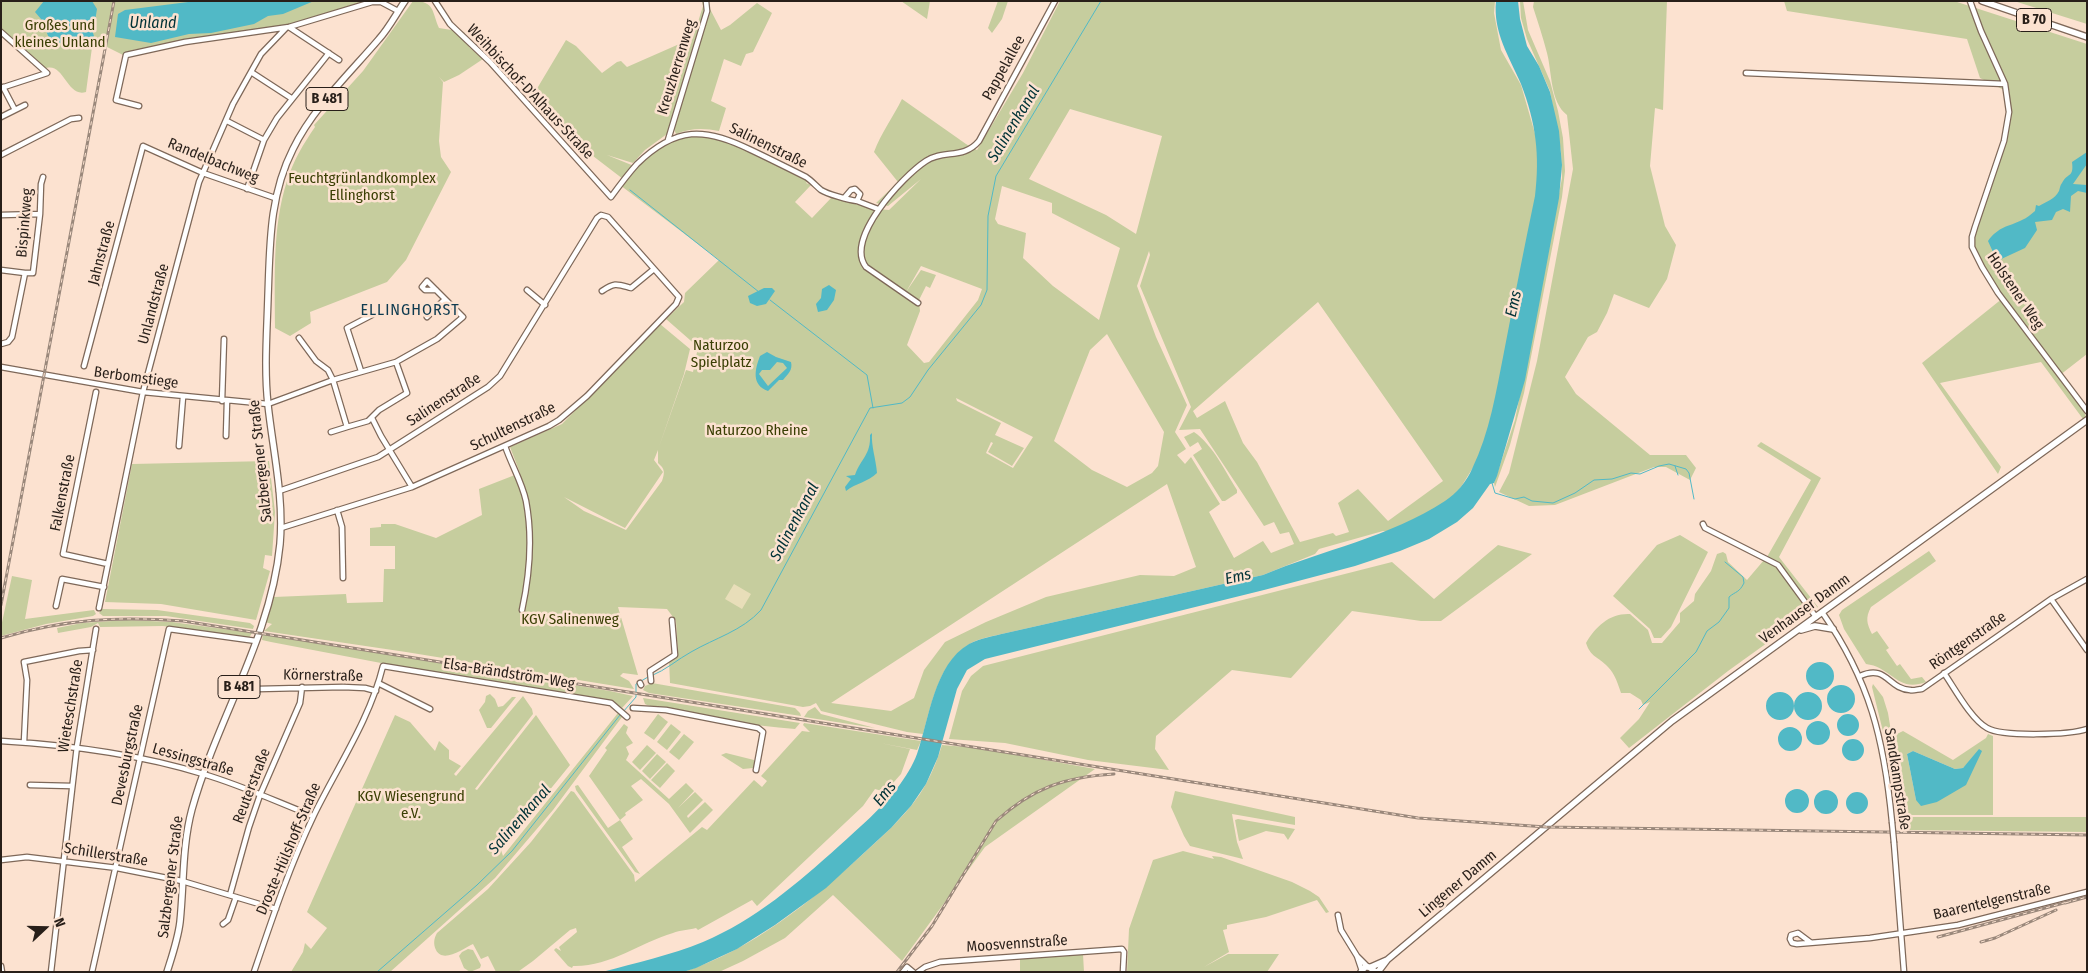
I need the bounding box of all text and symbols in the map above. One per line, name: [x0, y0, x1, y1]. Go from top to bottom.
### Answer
road number: B 70: [2016, 8, 2052, 32]
water label: Unland: [129, 14, 177, 34]
park label: Großes und kleines Unland: [14, 17, 106, 52]
street label: Kreuzherrenweg: [654, 17, 700, 117]
street label: Weihbischof-D'Alhaus-Straße: [463, 21, 597, 163]
street label: Pappelallee: [979, 32, 1029, 104]
water label: Salinenkanal: [984, 82, 1044, 166]
road number: B 481: [306, 88, 348, 110]
street label: Salinenstraße: [726, 119, 810, 173]
street label: Randelbachweg: [165, 135, 261, 187]
park label: Feuchtgrünlandkomplex Ellinghorst: [288, 170, 436, 205]
street label: Bispinkweg: [13, 188, 37, 258]
street label: Jahnstraße: [85, 219, 119, 287]
street label: Holstener Weg: [1983, 249, 2047, 333]
street label: Unlandstraße: [135, 262, 173, 346]
water label: Ems: [1502, 289, 1526, 319]
district label: ELLINGHORST: [359, 301, 461, 321]
park label: Naturzoo Spielplatz: [691, 337, 751, 372]
street label: Berbomstiege: [93, 363, 179, 393]
street label: Salinenstraße: [404, 369, 484, 431]
street label: Salzbergener Straße: [246, 399, 276, 523]
street label: Schultenstraße: [468, 399, 558, 455]
park label: Naturzoo Rheine: [706, 422, 808, 440]
street label: Falkenstraße: [47, 453, 79, 533]
water label: Salinenkanal: [766, 480, 824, 564]
water label: Ems: [1223, 565, 1253, 589]
street label: Venhauser Damm: [1756, 570, 1854, 648]
street label: Röntgenstraße: [1926, 608, 2010, 674]
park label: KGV Salinenweg: [521, 611, 619, 629]
street label: Elsa-Brändström-Weg: [442, 655, 576, 693]
street label: Wieteschstraße: [55, 658, 87, 754]
street label: Körnerstraße: [283, 666, 363, 686]
road number: B 481: [218, 676, 260, 699]
street label: Devesburgstraße: [108, 703, 148, 807]
street label: Sandkampstraße: [1880, 727, 1914, 831]
street label: Lessingstraße: [150, 740, 236, 780]
street label: Reuterstraße: [229, 746, 275, 826]
water label: Ems: [869, 778, 901, 810]
street label: Droste-Hülshoff-Straße: [253, 780, 325, 918]
water label: Salinenkanal: [485, 781, 555, 859]
park label: KGV Wiesengrund e.V.: [357, 788, 465, 823]
street label: Salzbergener Straße: [155, 815, 187, 939]
street label: Schillerstraße: [63, 839, 149, 871]
street label: Lingener Damm: [1416, 846, 1500, 922]
street label: Baarentelgenstraße: [1932, 880, 2052, 924]
north arrow: [20, 903, 70, 953]
text: N: [50, 915, 69, 929]
street label: Moosvennstraße: [966, 931, 1068, 957]

